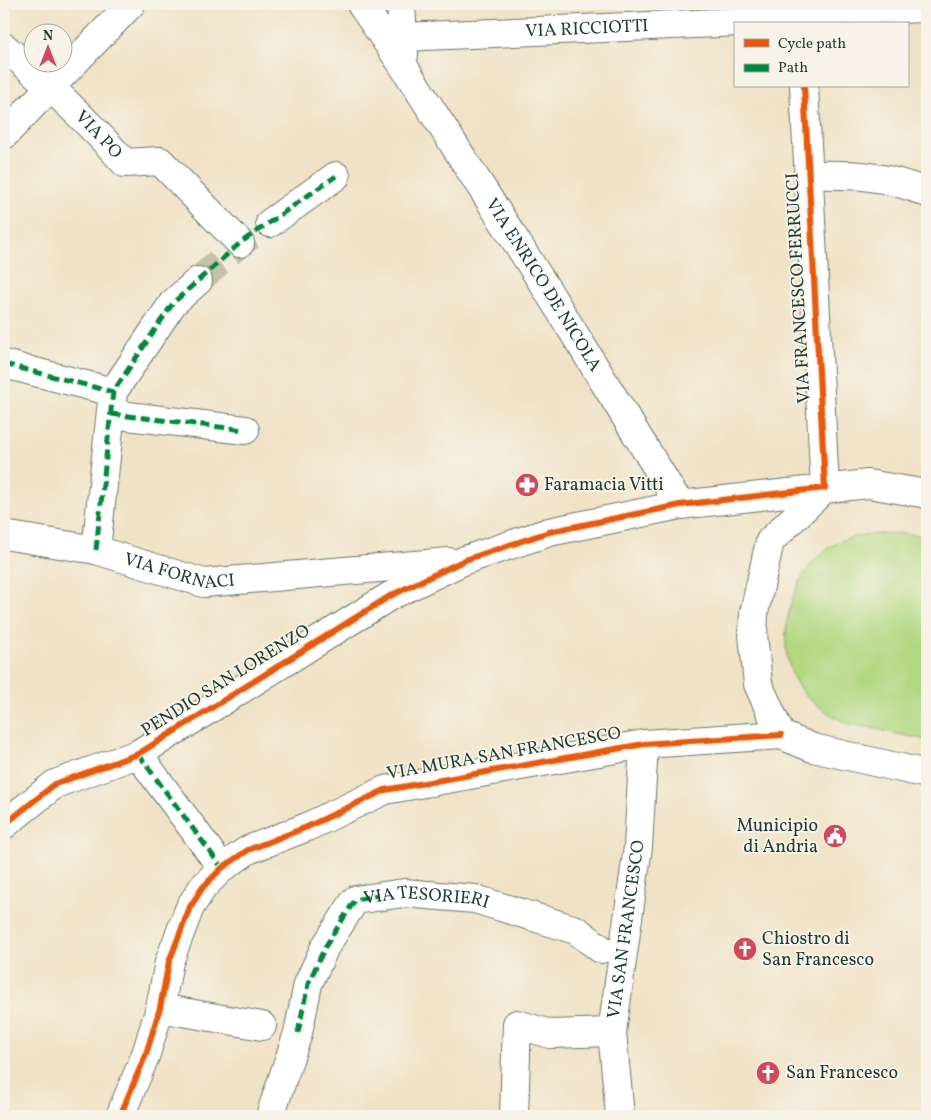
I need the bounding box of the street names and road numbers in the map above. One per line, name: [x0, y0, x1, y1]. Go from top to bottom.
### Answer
street label: VIA RICCIOTTI: [525, 14, 649, 44]
street label: VIA PO: [69, 105, 128, 164]
street label: VIA FRANCESCO FERRUCCI: [780, 172, 818, 404]
street label: VIA ENRICO DE NICOLA: [479, 193, 607, 377]
street label: VIA FORNACI: [121, 547, 236, 595]
street label: PENDIO SAN LORENZO: [137, 619, 315, 743]
street label: VIA MURA SAN FRANCESCO: [385, 721, 623, 787]
street label: VIA SAN FRANCESCO: [602, 839, 651, 1020]
street label: VIA TESORIERI: [362, 880, 493, 915]

